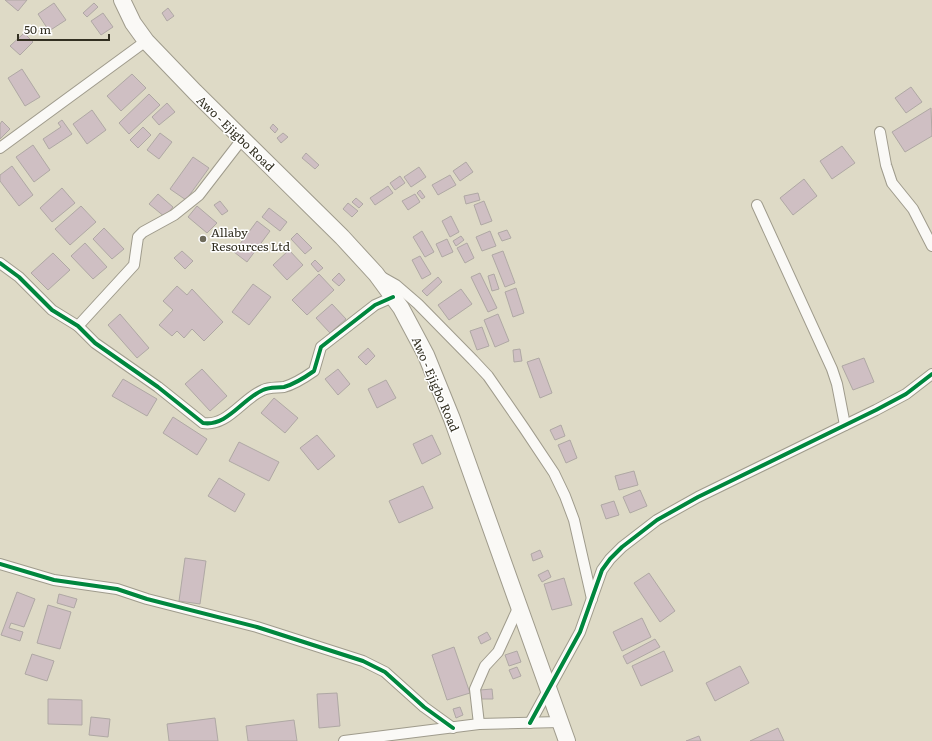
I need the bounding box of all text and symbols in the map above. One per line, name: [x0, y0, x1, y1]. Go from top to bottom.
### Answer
scale bar: [18, 16, 109, 42]
text: 50 m: [24, 20, 51, 38]
street label: Awo - Ejigbo Road: [193, 91, 279, 175]
place label: Allaby Resources Ltd: [211, 223, 291, 255]
marker: Allaby Resources Ltd: [198, 234, 208, 244]
street label: Awo - Ejigbo Road: [408, 334, 464, 435]

